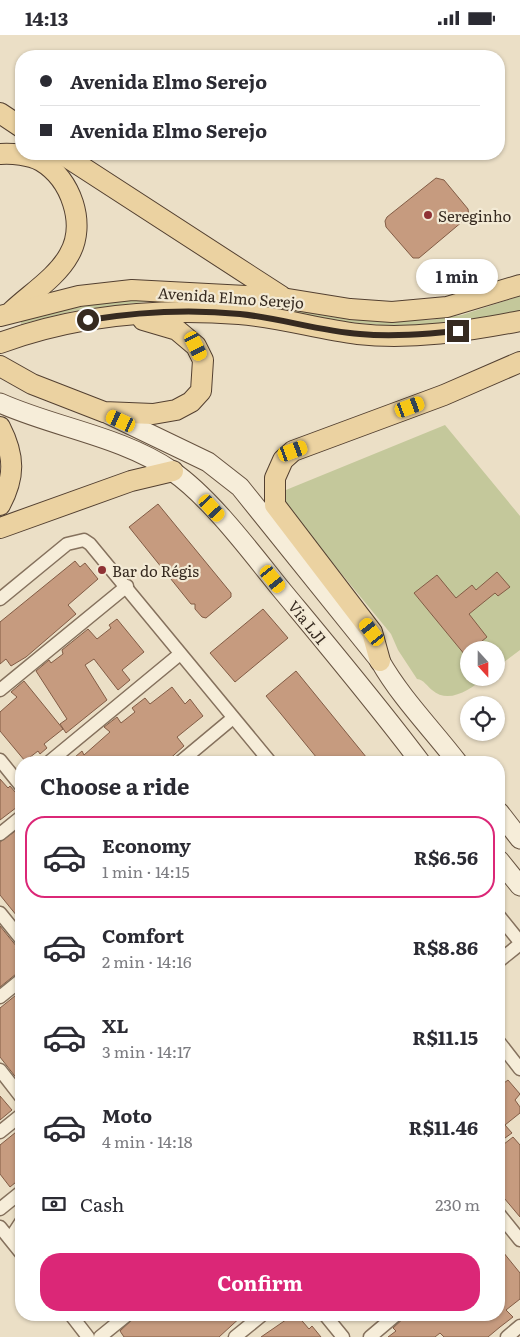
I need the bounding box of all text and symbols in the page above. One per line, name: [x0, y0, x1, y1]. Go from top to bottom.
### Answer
text: 14:13: [25, 4, 68, 32]
text: Avenida Elmo Serejo: [70, 67, 267, 95]
text: Avenida Elmo Serejo: [70, 116, 267, 144]
place label: Sereginho: [438, 204, 511, 227]
marker: Sereginho: [422, 209, 434, 221]
callout: 1 min: [417, 259, 499, 293]
text: 1 min: [436, 264, 478, 288]
street label: Avenida Elmo Serejo: [157, 280, 305, 314]
route start: [77, 309, 99, 331]
route end: [447, 320, 469, 342]
car: [182, 329, 209, 363]
car: [393, 395, 426, 419]
car: [104, 408, 137, 434]
car: [276, 439, 309, 463]
car: [196, 492, 227, 524]
place label: Bar do Régis: [112, 559, 199, 582]
car: [257, 563, 288, 595]
marker: Bar do Régis: [96, 564, 108, 576]
street label: Via LJ1: [283, 595, 333, 649]
car: [356, 616, 387, 648]
north arrow: [460, 641, 505, 686]
map controls: [460, 641, 505, 741]
button: locate: [460, 696, 505, 741]
text: Choose a ride: [40, 769, 189, 802]
text: Economy: [102, 831, 191, 859]
icon: car: [42, 835, 87, 880]
text: R$6.56: [414, 843, 478, 871]
text: 1 min · 14:15: [102, 859, 190, 883]
text: Comfort: [102, 921, 184, 949]
icon: car: [42, 925, 87, 970]
text: R$8.86: [413, 933, 478, 961]
text: 2 min · 14:16: [102, 949, 192, 973]
text: XL: [102, 1011, 129, 1039]
icon: car: [42, 1015, 87, 1060]
text: R$11.15: [412, 1023, 478, 1051]
text: 3 min · 14:17: [102, 1039, 191, 1063]
text: Moto: [102, 1101, 152, 1129]
icon: car: [42, 1105, 87, 1150]
text: R$11.46: [409, 1113, 478, 1141]
text: 4 min · 14:18: [102, 1129, 193, 1153]
icon: cash: [40, 1190, 68, 1218]
text: Cash: [80, 1190, 124, 1218]
text: 230 m: [435, 1192, 480, 1216]
button: Confirm: [40, 1253, 480, 1311]

